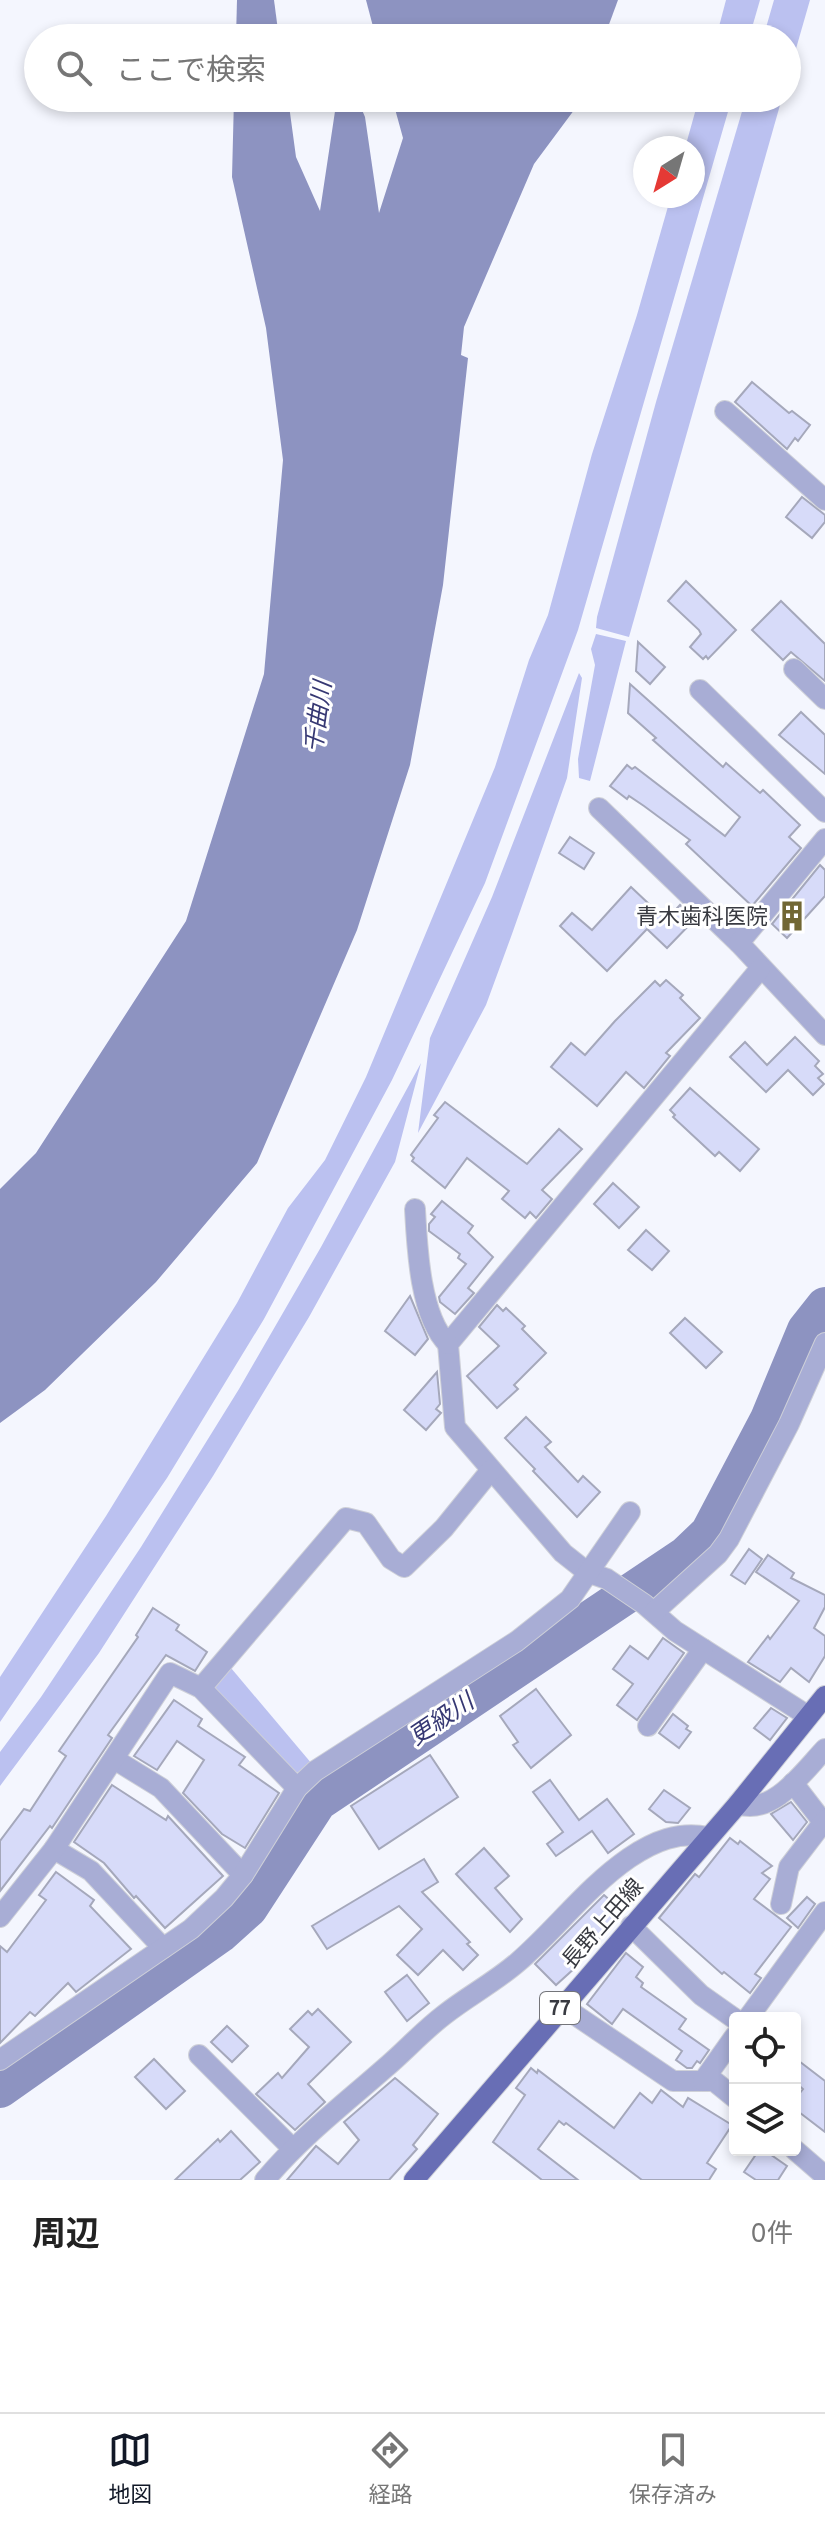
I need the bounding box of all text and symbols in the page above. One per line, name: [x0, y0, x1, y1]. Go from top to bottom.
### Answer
search box: [24, 24, 801, 112]
icon: search: [52, 46, 96, 90]
text: ここで検索: [116, 54, 266, 91]
north arrow: [633, 136, 705, 208]
water label: 千曲川: [300, 677, 340, 755]
building icon: 青木歯科医院: [775, 899, 809, 933]
place label: 青木歯科医院: [636, 905, 768, 932]
water label: 更級川: [404, 1686, 483, 1753]
street label: 長野上田線: [558, 1874, 650, 1975]
road number: 77: [540, 1992, 580, 2024]
map controls: [729, 2012, 801, 2156]
button: locate: [729, 2012, 801, 2084]
button: layers: [729, 2084, 801, 2156]
text: 周辺: [32, 2215, 100, 2258]
text: 0件: [750, 2219, 793, 2252]
tab: 地図: [108, 2428, 152, 2510]
tab: 経路: [368, 2428, 413, 2510]
tab: 保存済み: [629, 2428, 717, 2510]

